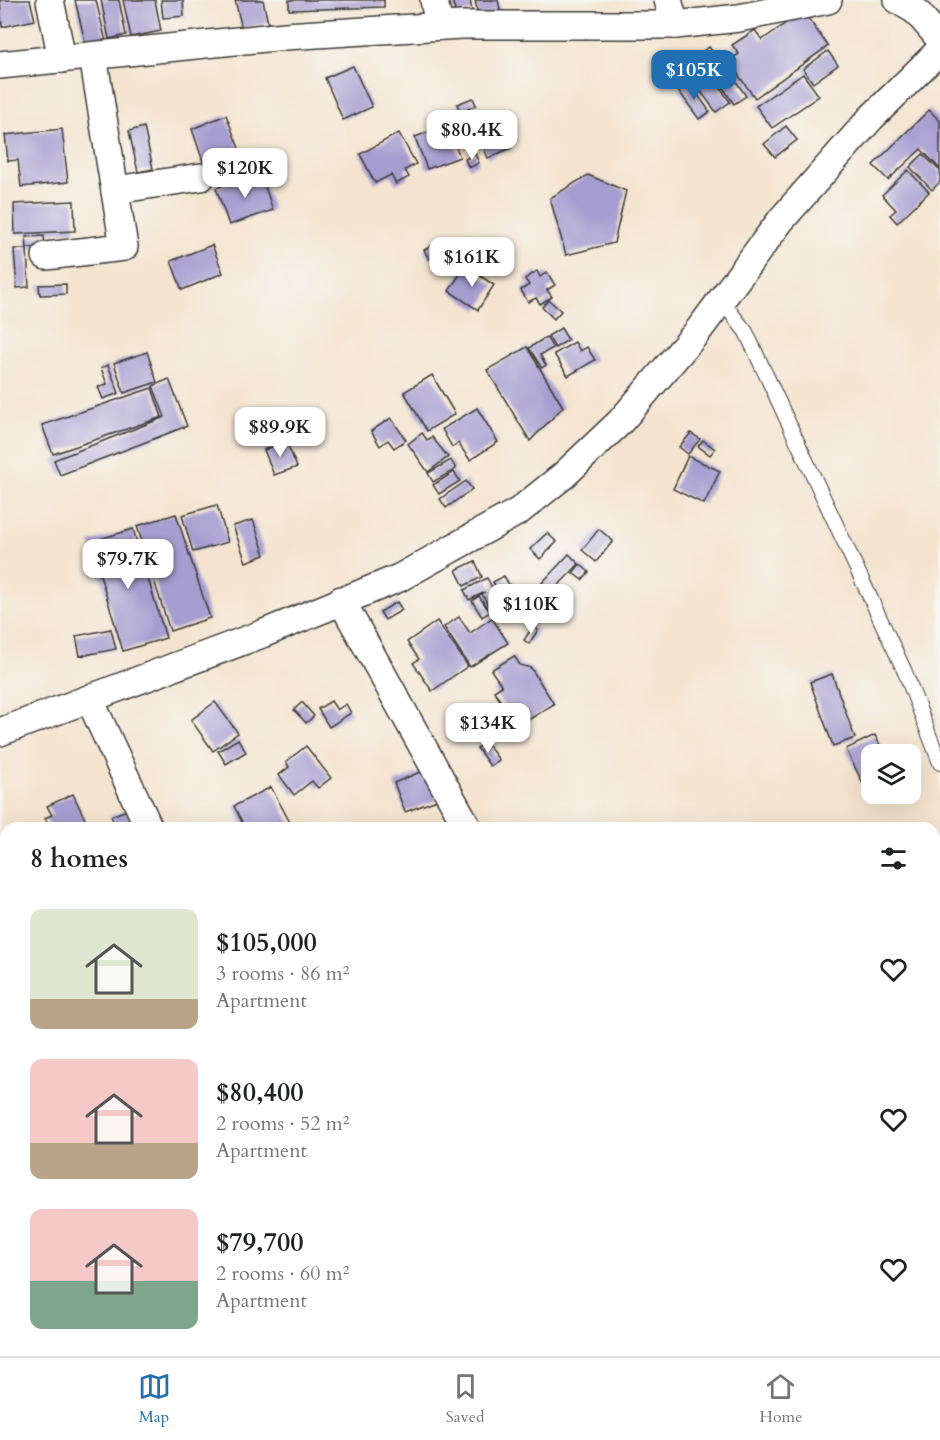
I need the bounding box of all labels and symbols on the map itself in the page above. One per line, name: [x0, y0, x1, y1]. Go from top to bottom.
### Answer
pin: $105K: [652, 50, 736, 101]
pin: $80.4K: [423, 110, 521, 161]
pin: $120K: [203, 148, 287, 199]
pin: $161K: [430, 237, 514, 288]
pin: $89.9K: [231, 407, 329, 458]
pin: $79.7K: [79, 539, 177, 590]
pin: $110K: [489, 584, 573, 635]
pin: $134K: [446, 703, 530, 754]

